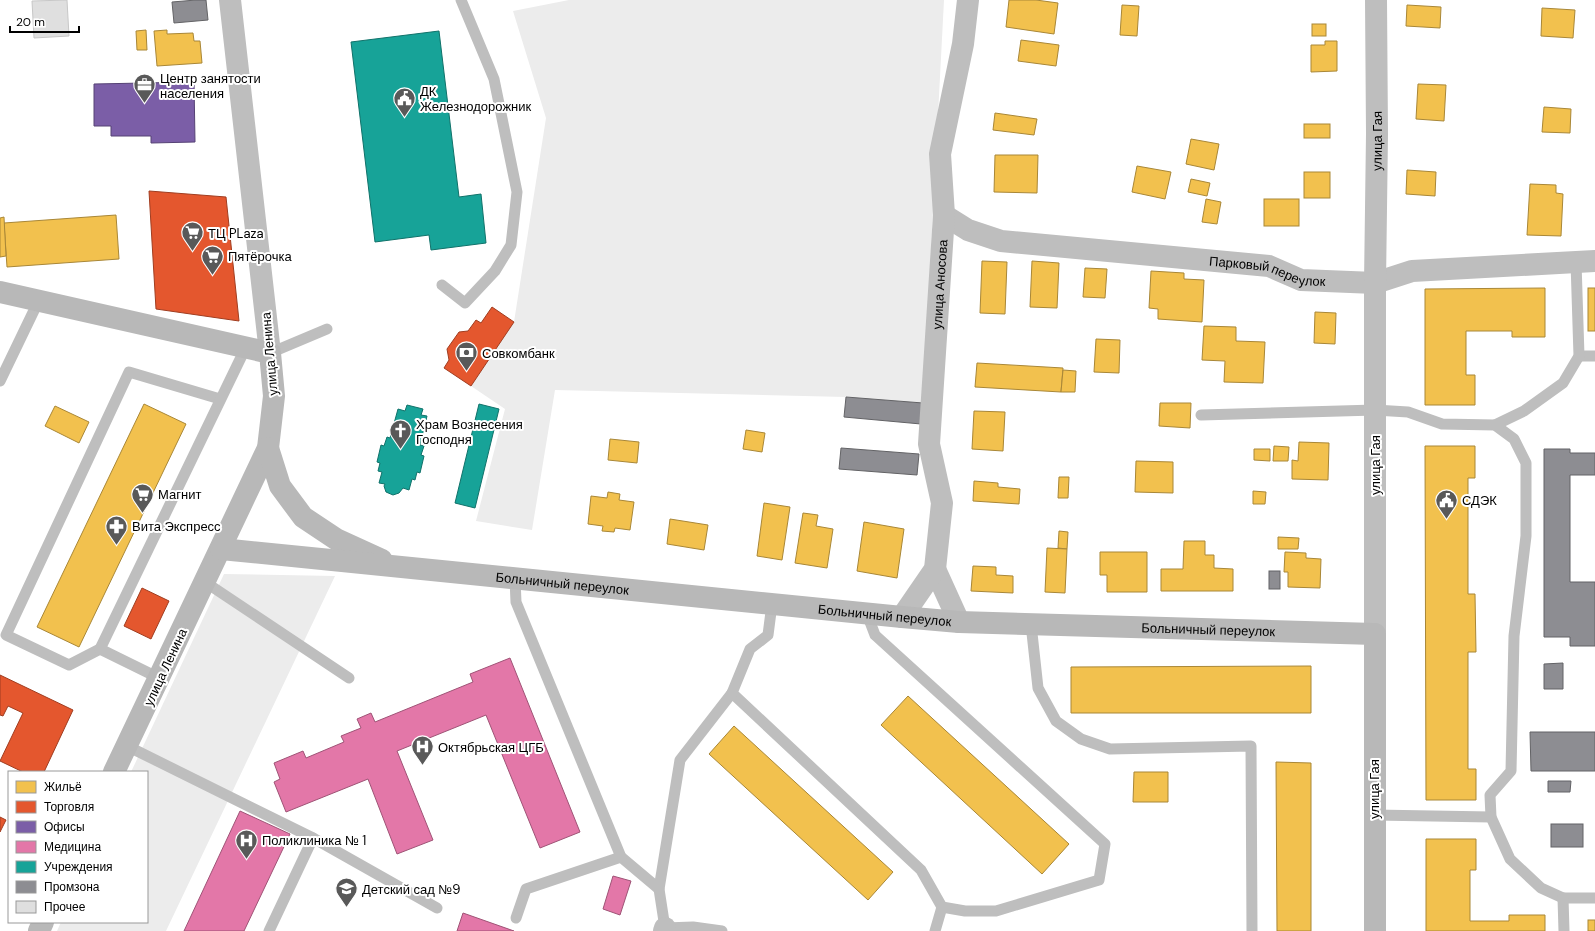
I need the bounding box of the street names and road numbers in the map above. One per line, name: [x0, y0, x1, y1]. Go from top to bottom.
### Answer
street label: улица Гая: [1369, 111, 1386, 171]
street label: улица Аносова: [929, 238, 951, 330]
street label: Парковый переулок: [1208, 252, 1326, 290]
street label: улица Ленина: [257, 311, 282, 396]
street label: улица Гая: [1367, 435, 1384, 495]
street label: Больничный переулок: [495, 568, 630, 599]
street label: Больничный переулок: [817, 601, 952, 630]
street label: Больничный переулок: [1141, 619, 1276, 640]
street label: улица Ленина: [140, 625, 191, 709]
street label: улица Гая: [1366, 759, 1383, 819]

